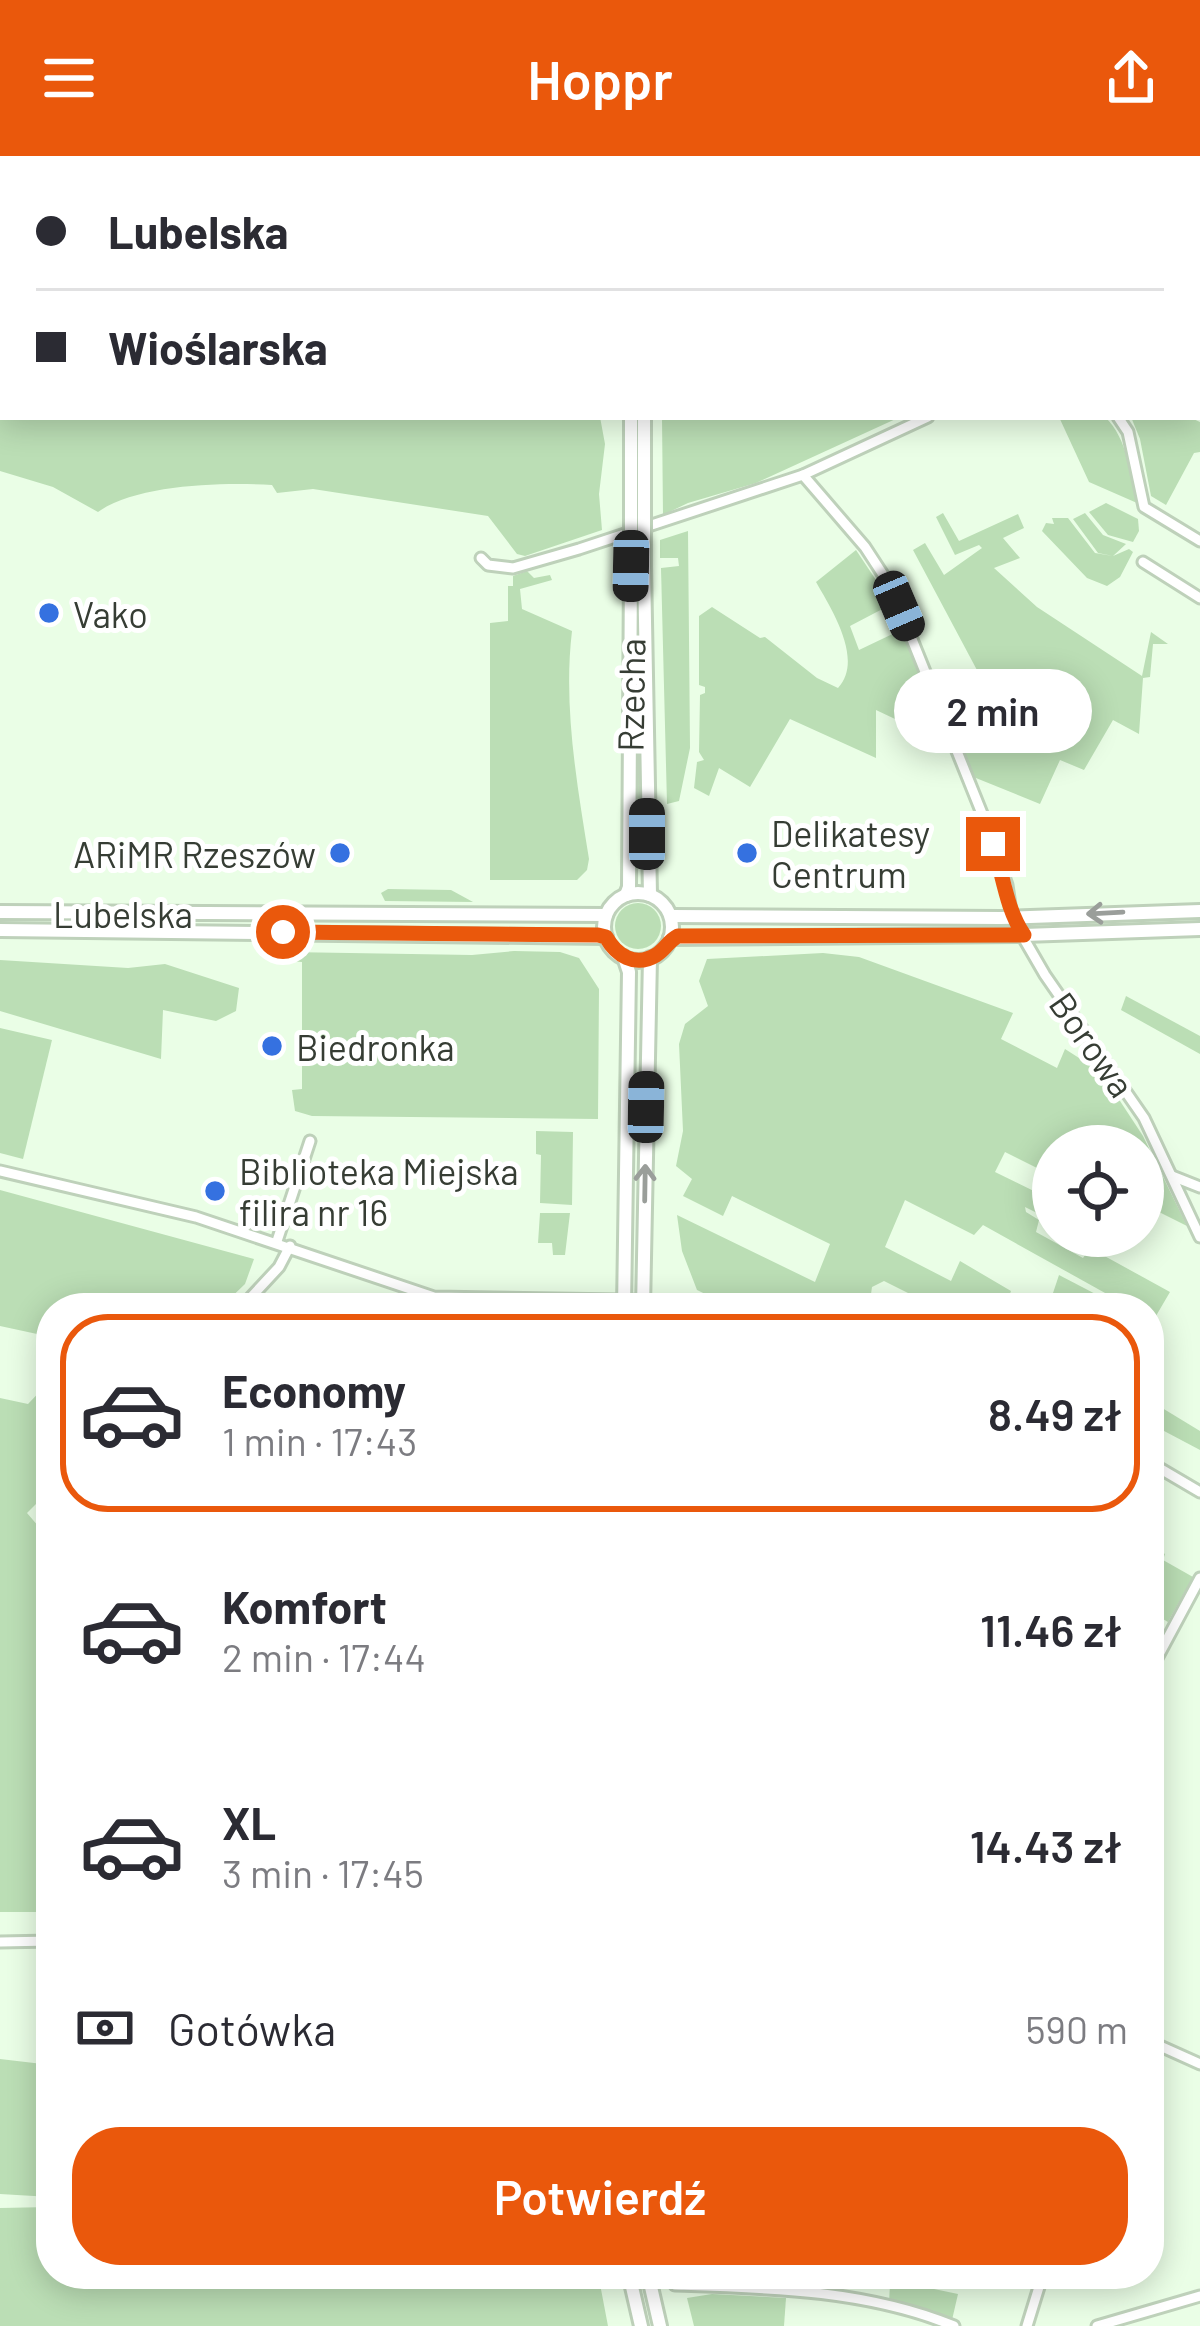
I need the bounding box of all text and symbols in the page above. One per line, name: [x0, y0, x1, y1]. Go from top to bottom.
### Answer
icon: menu: [36, 45, 102, 111]
icon: share: [1098, 45, 1164, 111]
text: Hoppr: [527, 46, 673, 111]
text: Lubelska: [108, 204, 289, 258]
text: Wioślarska: [108, 320, 328, 374]
car: [612, 530, 650, 602]
car: [868, 566, 930, 646]
place label: Vako: [73, 592, 148, 635]
marker: Vako: [36, 600, 62, 626]
street label: Rzecha: [608, 638, 652, 752]
callout: 2 min: [894, 670, 1092, 754]
text: 2 min: [947, 687, 1039, 734]
car: [629, 798, 665, 870]
place label: Delikatesy Centrum: [771, 811, 930, 895]
route end: [966, 817, 1020, 871]
place label: ARiMR Rzeszów: [73, 832, 316, 875]
marker: ARiMR Rzeszów: [327, 840, 353, 866]
marker: Delikatesy Centrum: [734, 840, 760, 866]
street label: Lubelska: [53, 892, 193, 935]
one-way arrow: [1086, 902, 1125, 925]
route start: [256, 905, 310, 959]
street label: Borowa: [1042, 983, 1144, 1105]
place label: Biedronka: [296, 1025, 455, 1068]
marker: Biedronka: [259, 1033, 285, 1059]
car: [627, 1071, 665, 1143]
map controls: [1032, 1125, 1164, 1257]
button: locate: [1032, 1125, 1164, 1257]
place label: Biblioteka Miejska filira nr 16: [239, 1149, 519, 1233]
one-way arrow: [634, 1164, 656, 1203]
marker: Biblioteka Miejska filira nr 16: [202, 1178, 228, 1204]
icon: car: [78, 1359, 186, 1467]
text: Economy: [222, 1363, 406, 1417]
text: 8.49 zł: [988, 1386, 1122, 1440]
text: 1 min · 17:43: [222, 1417, 417, 1464]
icon: car: [78, 1575, 186, 1683]
text: Komfort: [222, 1579, 387, 1633]
text: 11.46 zł: [980, 1602, 1122, 1656]
text: 2 min · 17:44: [222, 1633, 426, 1680]
icon: car: [78, 1791, 186, 1899]
text: XL: [222, 1795, 276, 1849]
text: 14.43 zł: [970, 1818, 1122, 1872]
text: 3 min · 17:45: [222, 1849, 424, 1896]
icon: cash: [72, 1995, 138, 2061]
text: Gotówka: [168, 2001, 336, 2055]
text: 590 m: [1026, 2005, 1128, 2052]
button: Potwierdź: [72, 2127, 1128, 2265]

